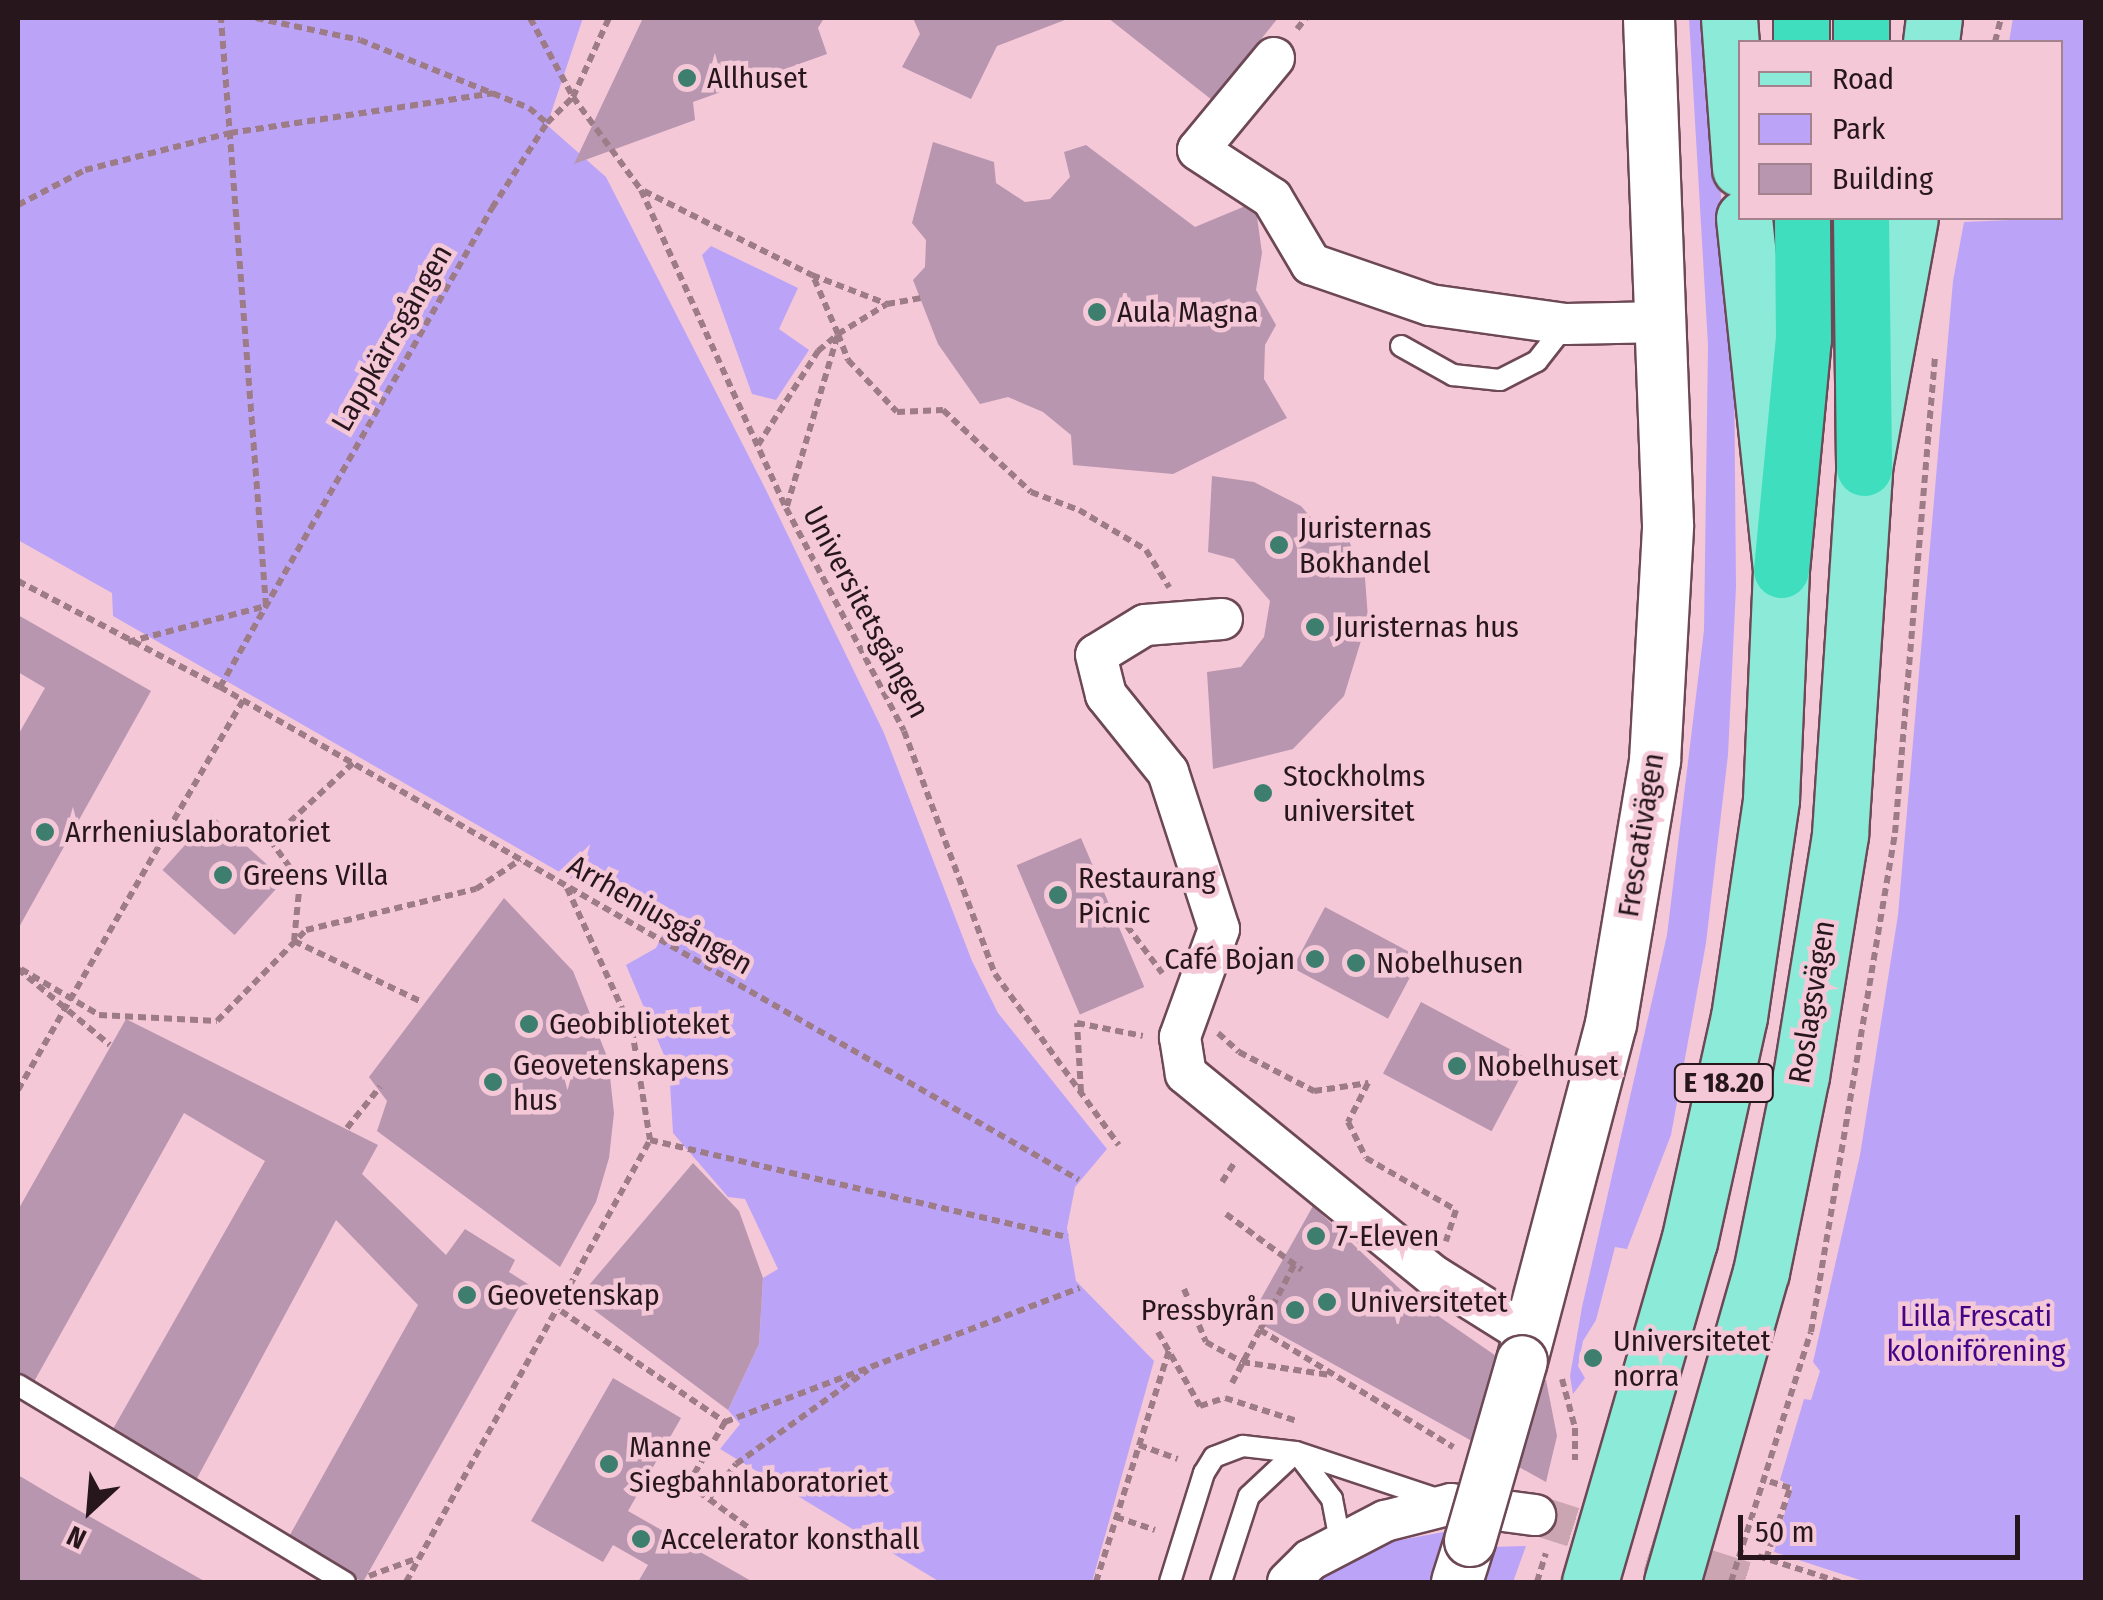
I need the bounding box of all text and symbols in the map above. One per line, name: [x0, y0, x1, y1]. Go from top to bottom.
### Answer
legend: [1738, 40, 2063, 220]
place label: Allhuset: [707, 60, 808, 96]
text: Road: [1832, 61, 1894, 97]
marker: Allhuset: [676, 67, 698, 89]
text: Park: [1832, 111, 1885, 147]
text: Building: [1832, 161, 1933, 197]
street label: Lappkärrsgången: [324, 238, 460, 438]
place label: Aula Magna: [1117, 294, 1258, 330]
marker: Aula Magna: [1086, 301, 1108, 323]
street label: Universitetsgången: [795, 500, 937, 724]
place label: Juristernas Bokhandel: [1299, 510, 1431, 580]
marker: Juristernas Bokhandel: [1268, 534, 1290, 556]
place label: Juristernas hus: [1335, 609, 1519, 645]
marker: Juristernas hus: [1304, 616, 1326, 638]
street label: Frescativägen: [1610, 750, 1672, 920]
place label: Stockholms universitet: [1283, 758, 1425, 828]
marker: Stockholms universitet: [1252, 782, 1274, 804]
place label: Arrheniuslaboratoriet: [65, 814, 330, 850]
marker: Arrheniuslaboratoriet: [34, 821, 56, 843]
street label: Arrheniusgången: [561, 848, 759, 982]
place label: Greens Villa: [243, 857, 388, 893]
place label: Restaurang Picnic: [1078, 860, 1216, 930]
marker: Greens Villa: [212, 864, 234, 886]
marker: Restaurang Picnic: [1047, 884, 1069, 906]
street label: Roslagsvägen: [1781, 918, 1843, 1086]
place label: Café Bojan: [1164, 941, 1295, 977]
place label: Nobelhusen: [1376, 945, 1524, 981]
marker: Café Bojan: [1304, 948, 1326, 970]
marker: Nobelhusen: [1345, 952, 1367, 974]
place label: Geobiblioteket: [549, 1006, 730, 1042]
marker: Geobiblioteket: [518, 1013, 540, 1035]
place label: Geovetenskapens hus: [513, 1047, 729, 1118]
place label: Nobelhuset: [1477, 1048, 1619, 1084]
marker: Nobelhuset: [1446, 1055, 1468, 1077]
road number: E 18.20: [1672, 1060, 1776, 1106]
marker: Geovetenskapens hus: [482, 1071, 504, 1093]
place label: 7-Eleven: [1336, 1218, 1439, 1254]
marker: 7-Eleven: [1305, 1225, 1327, 1247]
place label: Geovetenskap: [487, 1277, 660, 1313]
marker: Geovetenskap: [456, 1284, 478, 1306]
place label: Universitetet: [1350, 1284, 1508, 1320]
marker: Universitetet: [1314, 1289, 1340, 1315]
place label: Pressbyrån: [1141, 1292, 1275, 1328]
park label: Lilla Frescati koloniförening: [1887, 1298, 2065, 1368]
marker: Pressbyrån: [1284, 1299, 1306, 1321]
place label: Universitetet norra: [1613, 1323, 1771, 1394]
marker: Universitetet norra: [1582, 1347, 1604, 1369]
place label: Manne Siegbahnlaboratoriet: [629, 1429, 889, 1500]
marker: Manne Siegbahnlaboratoriet: [598, 1453, 620, 1475]
north arrow: [40, 1460, 140, 1560]
scale bar: [1743, 1495, 2026, 1557]
text: 50 m: [1755, 1514, 1815, 1550]
text: N: [62, 1519, 91, 1556]
place label: Accelerator konsthall: [661, 1521, 920, 1557]
marker: Accelerator konsthall: [630, 1528, 652, 1550]

